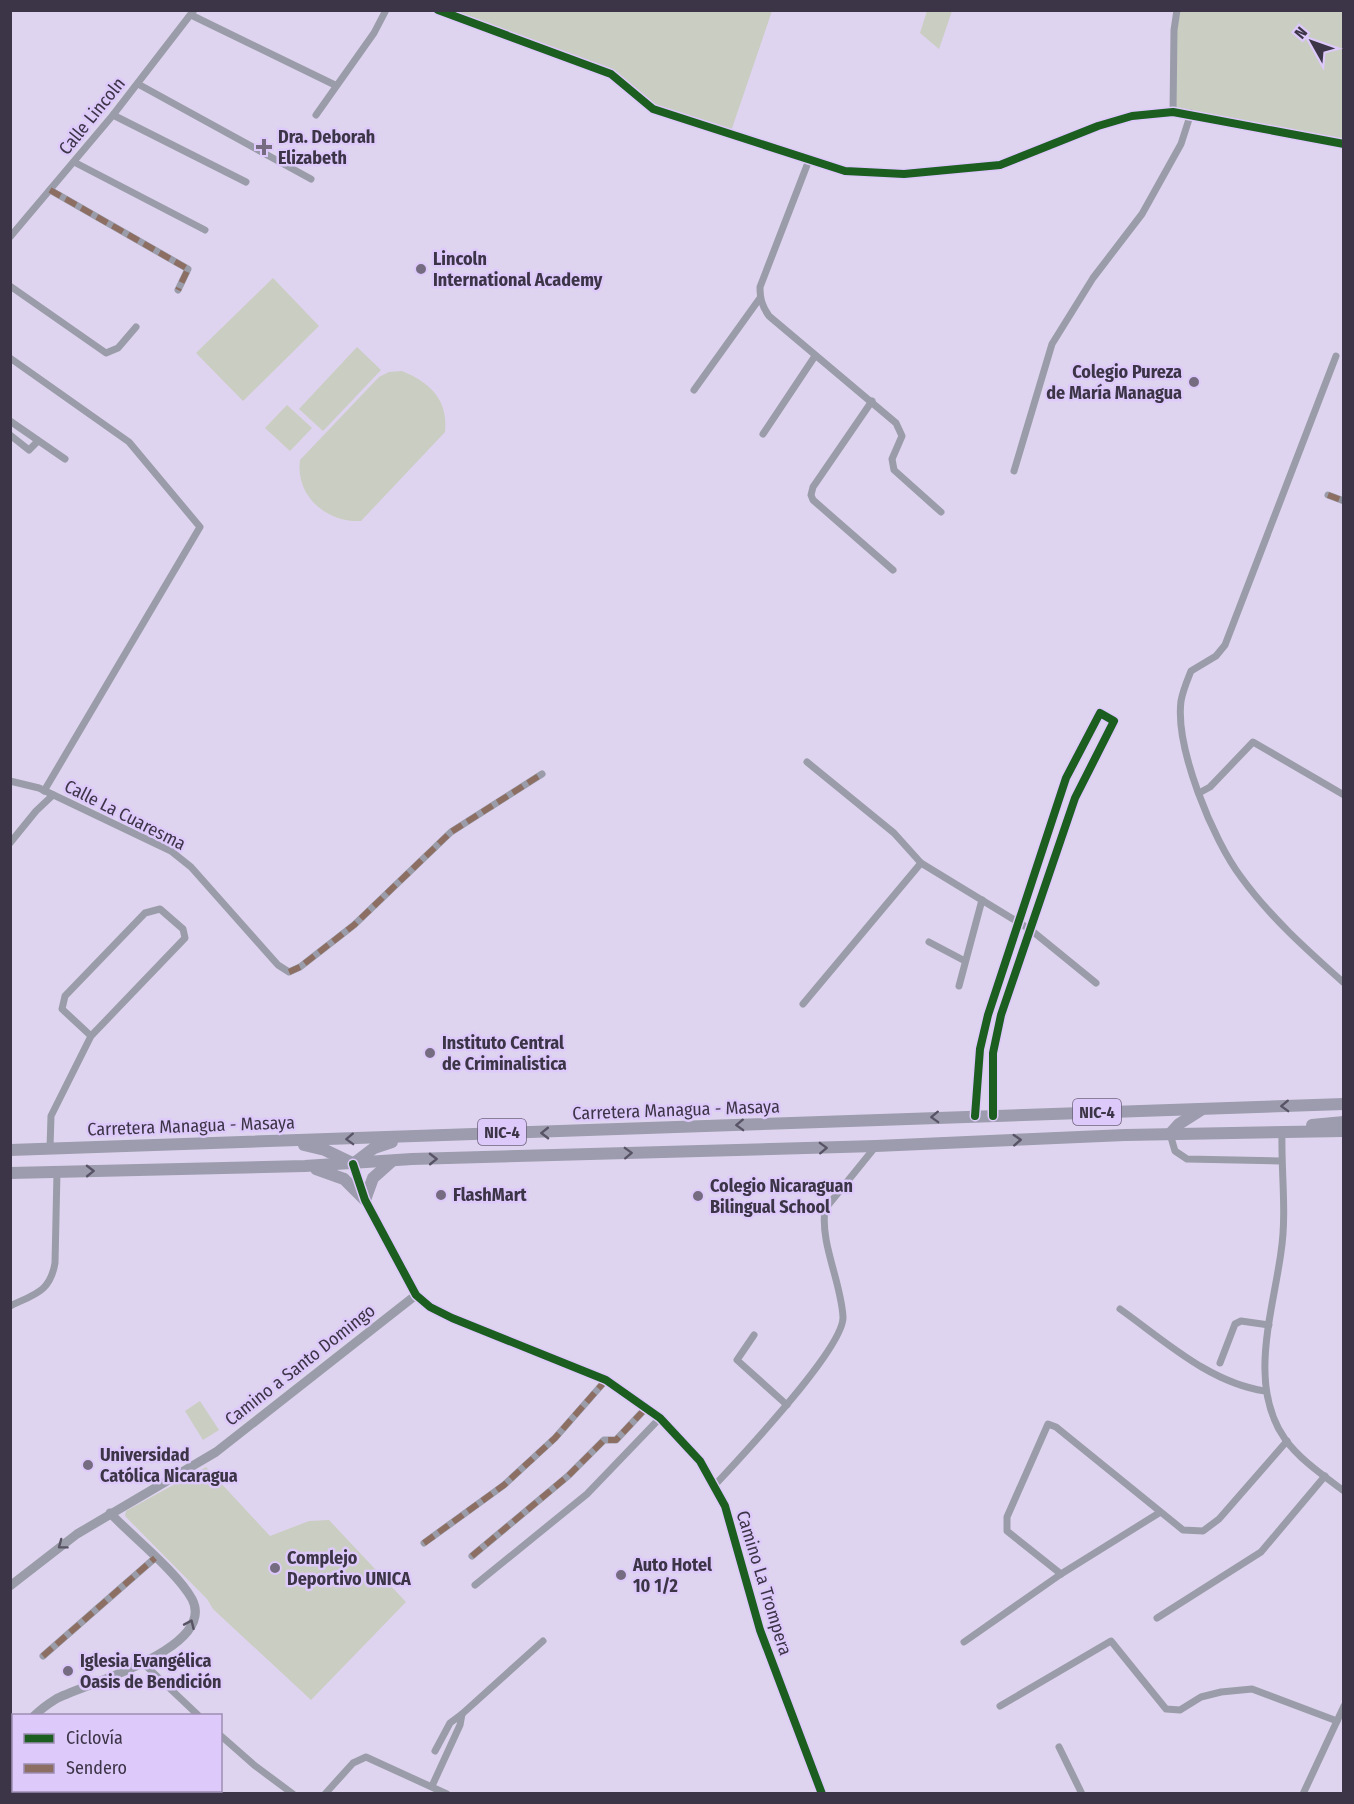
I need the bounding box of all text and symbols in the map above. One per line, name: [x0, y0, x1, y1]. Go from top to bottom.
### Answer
north arrow: [1282, 12, 1342, 72]
text: N: [1291, 23, 1311, 42]
street label: Calle Lincoln: [54, 73, 130, 159]
place label: Dra. Deborah Elizabeth: [278, 126, 375, 169]
marker: Dra. Deborah Elizabeth: [255, 138, 273, 156]
place label: Lincoln International Academy: [433, 248, 603, 291]
marker: Lincoln International Academy: [414, 262, 428, 276]
place label: Colegio Pureza de María Managua: [1046, 361, 1182, 404]
marker: Colegio Pureza de María Managua: [1187, 375, 1201, 389]
street label: Calle La Cuaresma: [61, 775, 189, 855]
place label: Instituto Central de Criminalistica: [442, 1032, 567, 1075]
marker: Instituto Central de Criminalistica: [423, 1046, 437, 1060]
street label: Carretera Managua - Masaya: [572, 1095, 780, 1125]
road number: NIC-4: [1073, 1099, 1121, 1125]
one-way arrow: [1281, 1100, 1290, 1113]
street label: Carretera Managua - Masaya: [87, 1111, 295, 1141]
one-way arrow: [930, 1111, 939, 1124]
road number: NIC-4: [478, 1119, 526, 1145]
one-way arrow: [735, 1119, 744, 1131]
one-way arrow: [540, 1126, 549, 1139]
one-way arrow: [346, 1132, 355, 1145]
one-way arrow: [1013, 1133, 1022, 1146]
one-way arrow: [818, 1141, 827, 1154]
one-way arrow: [623, 1147, 632, 1160]
one-way arrow: [428, 1153, 437, 1165]
one-way arrow: [85, 1165, 94, 1177]
place label: Colegio Nicaraguan Bilingual School: [710, 1175, 853, 1218]
place label: FlashMart: [453, 1184, 527, 1206]
marker: FlashMart: [434, 1188, 448, 1202]
marker: Colegio Nicaraguan Bilingual School: [691, 1189, 705, 1203]
street label: Camino a Santo Domingo: [221, 1300, 379, 1430]
place label: Universidad Católica Nicaragua: [100, 1444, 238, 1487]
marker: Universidad Católica Nicaragua: [81, 1458, 95, 1472]
street label: Camino La Trompera: [732, 1508, 797, 1658]
one-way arrow: [57, 1538, 68, 1549]
place label: Complejo Deportivo UNICA: [287, 1547, 411, 1590]
place label: Auto Hotel 10 1/2: [632, 1554, 712, 1597]
marker: Complejo Deportivo UNICA: [268, 1561, 282, 1575]
marker: Auto Hotel 10 1/2: [614, 1568, 628, 1582]
one-way arrow: [183, 1619, 195, 1630]
place label: Iglesia Evangélica Oasis de Bendición: [80, 1650, 222, 1693]
marker: Iglesia Evangélica Oasis de Bendición: [61, 1664, 75, 1678]
legend: [12, 1714, 222, 1792]
text: Ciclovía: [66, 1727, 123, 1749]
text: Sendero: [66, 1757, 127, 1779]

